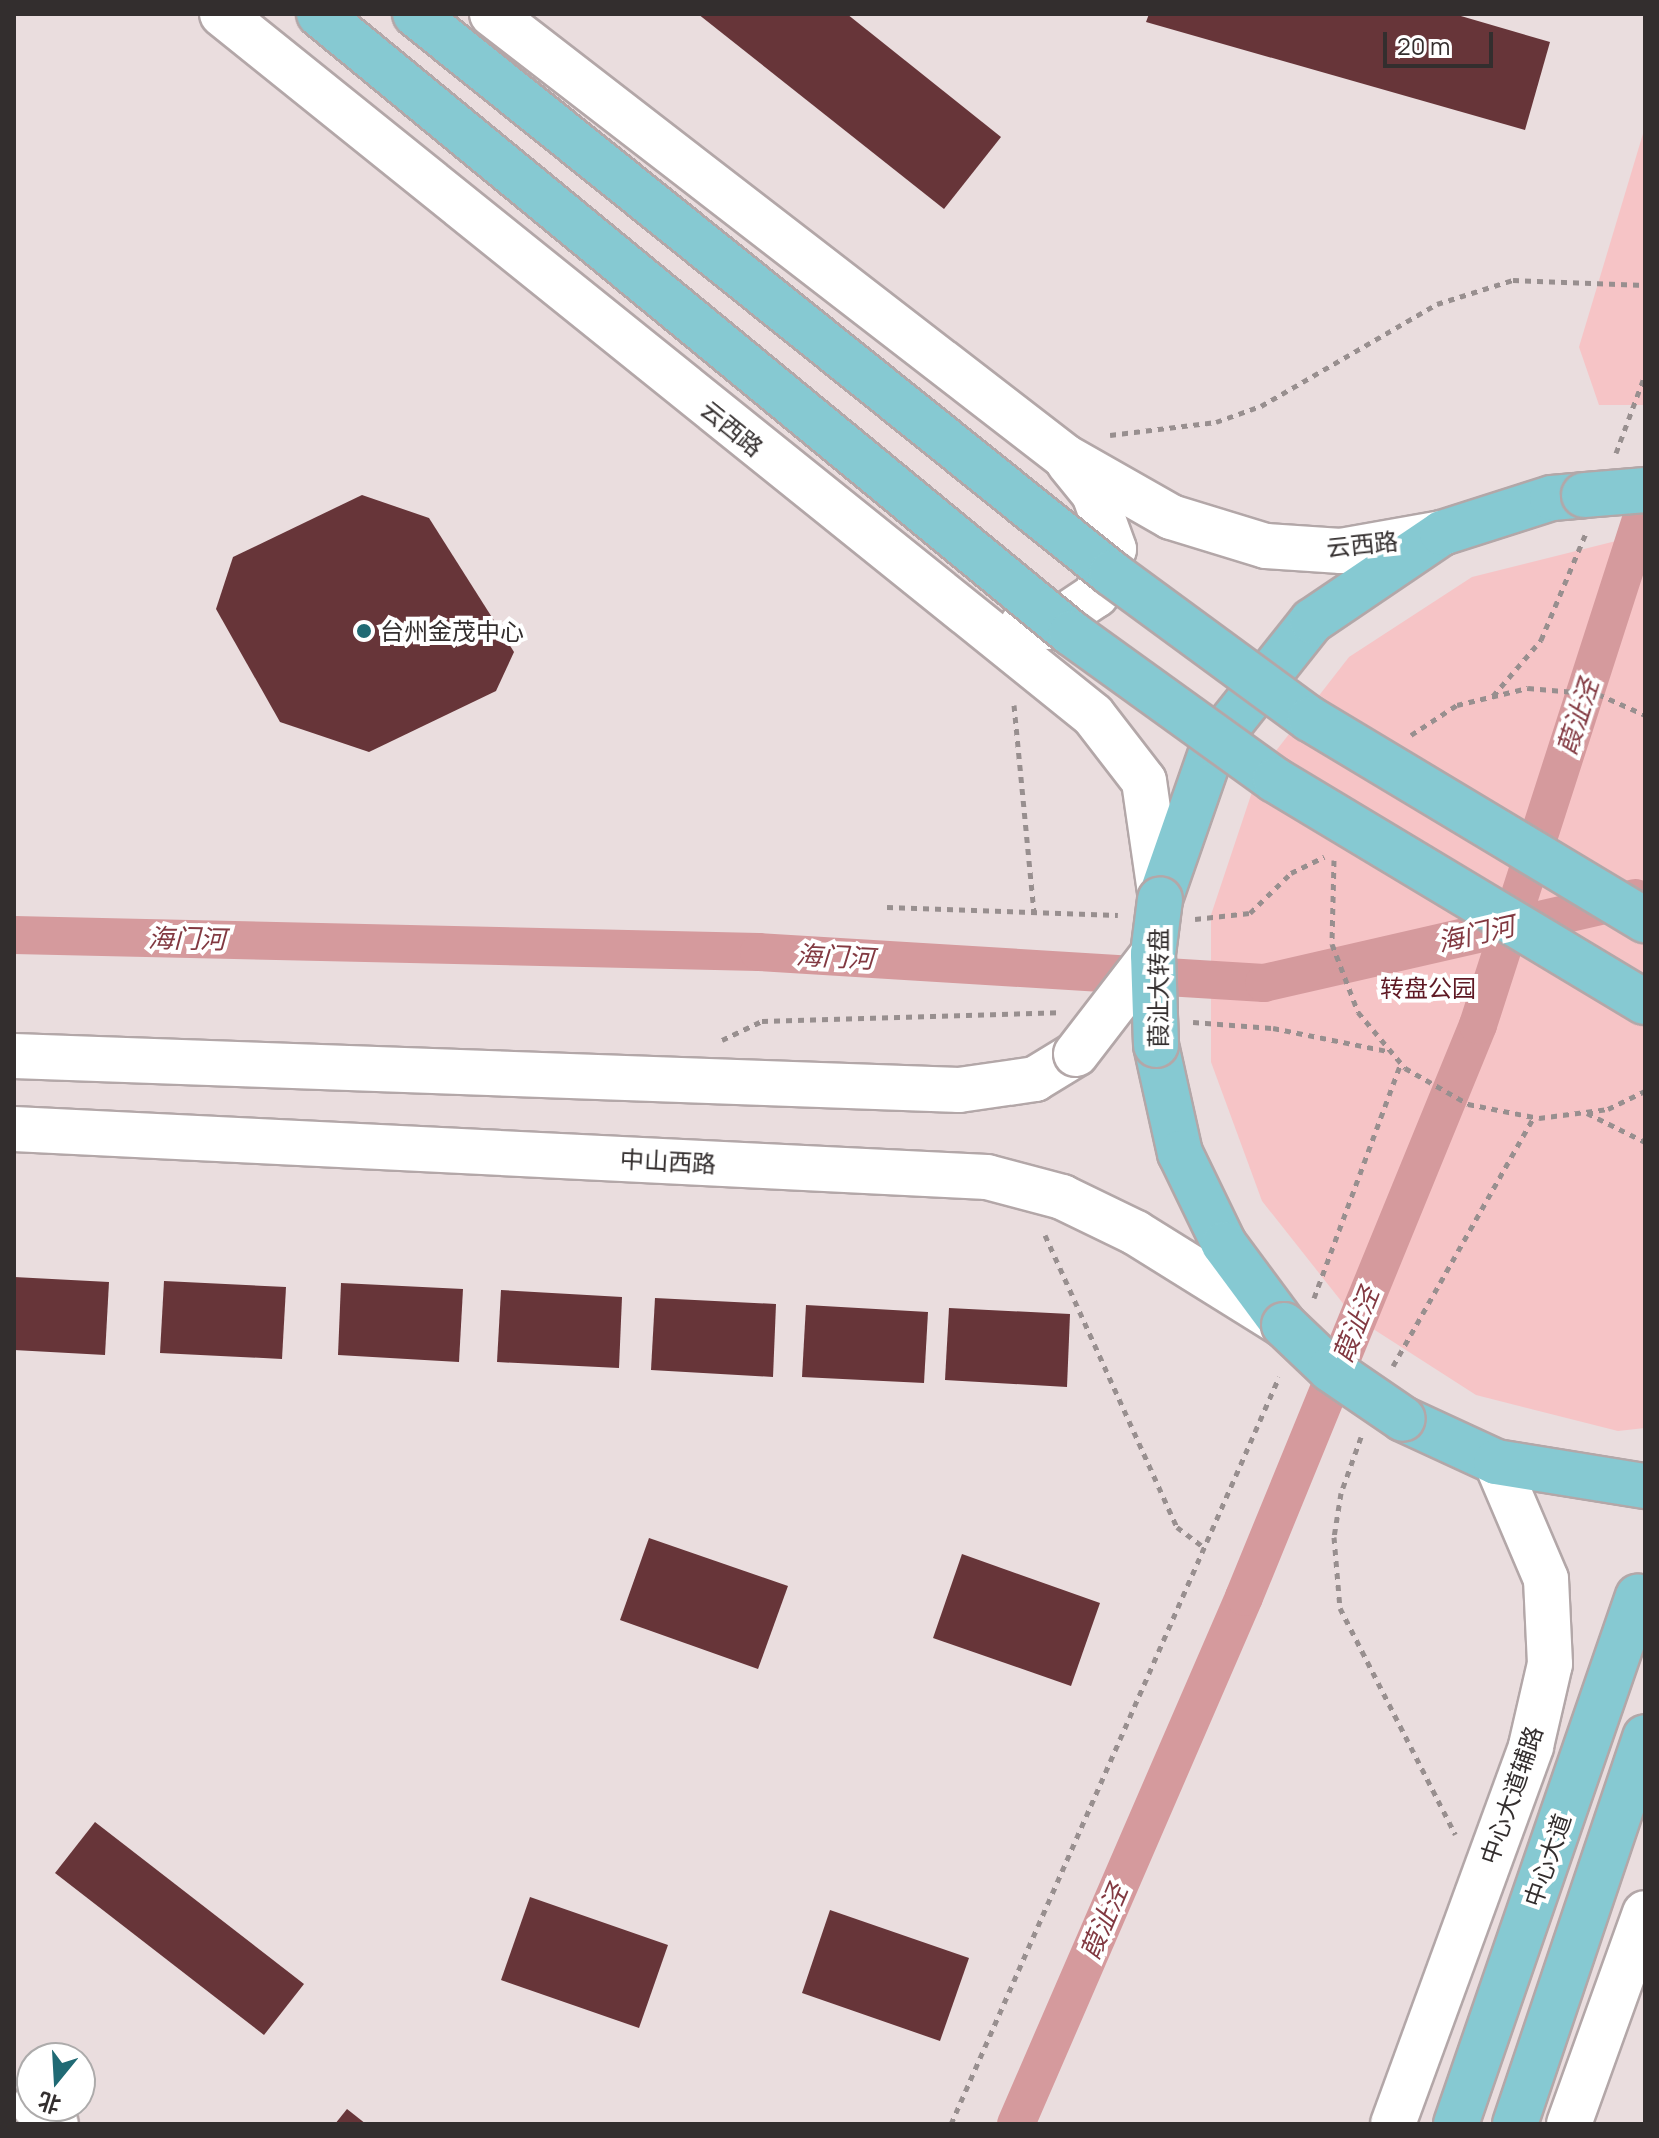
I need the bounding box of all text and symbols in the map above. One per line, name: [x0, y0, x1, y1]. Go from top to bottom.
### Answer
scale bar: [1387, 16, 1497, 66]
text: 20 m: [1397, 29, 1450, 62]
street label: 云西路: [695, 394, 769, 462]
street label: 云西路: [1325, 526, 1399, 562]
place label: 台州金茂中心: [380, 617, 524, 645]
marker: 台州金茂中心: [355, 622, 373, 640]
water label: 葭沚泾: [1551, 675, 1605, 759]
water label: 海门河: [1434, 910, 1518, 958]
water label: 海门河: [148, 923, 226, 955]
street label: 葭沚大转盘: [1144, 928, 1172, 1048]
water label: 海门河: [795, 939, 875, 975]
park label: 转盘公园: [1380, 974, 1476, 1002]
street label: 中山西路: [619, 1144, 717, 1178]
water label: 葭沚泾: [1327, 1283, 1385, 1367]
street label: 中心大道辅路: [1474, 1722, 1548, 1868]
street label: 中心大道: [1518, 1810, 1576, 1910]
water label: 葭沚泾: [1074, 1880, 1134, 1964]
north arrow: [16, 2042, 96, 2122]
text: 北: [34, 2085, 64, 2121]

